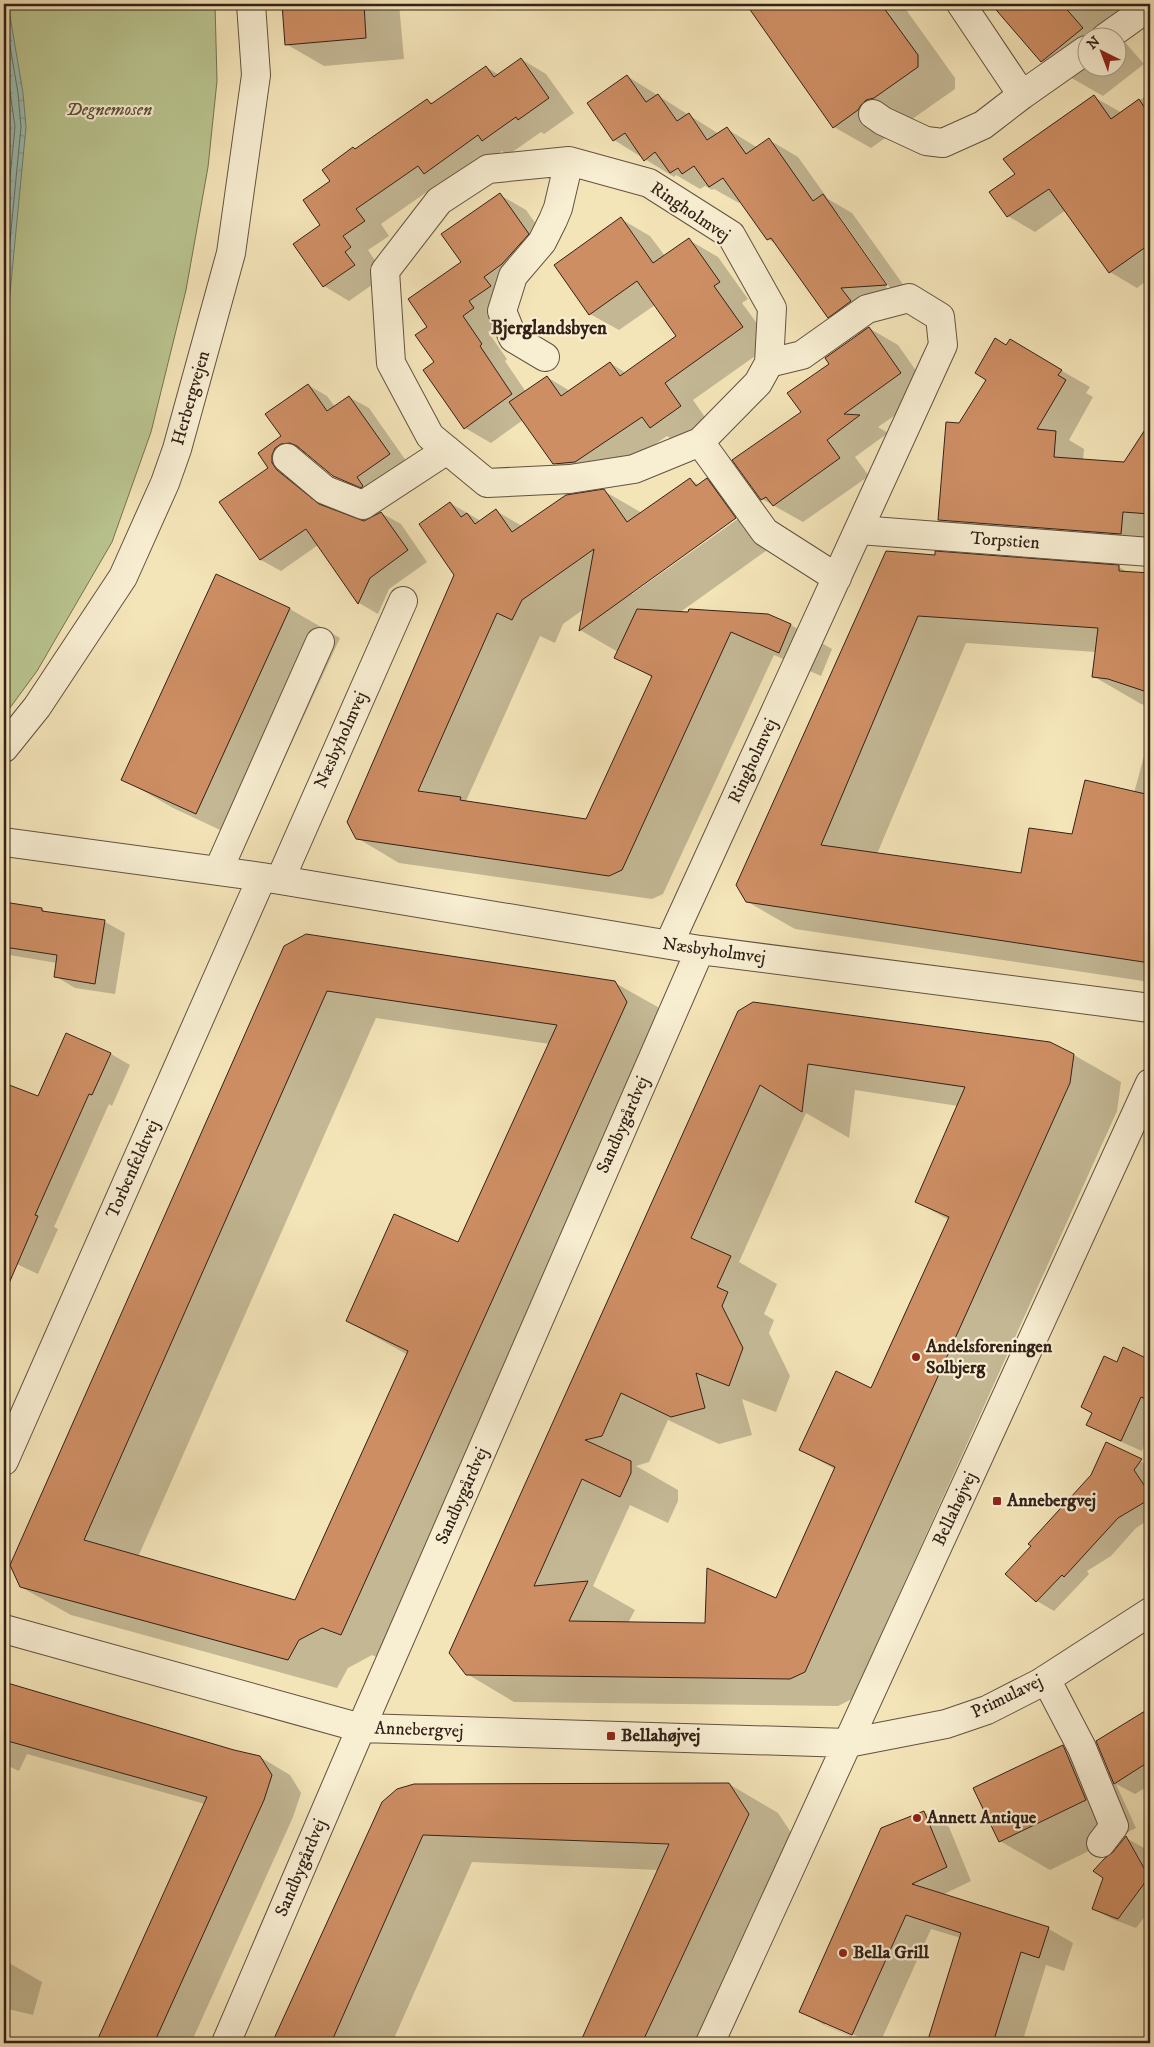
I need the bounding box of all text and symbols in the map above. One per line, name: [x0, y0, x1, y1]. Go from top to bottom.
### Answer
north arrow: [1076, 28, 1126, 78]
text: N: [1084, 32, 1105, 54]
park label: Degnemosen: [66, 99, 152, 121]
street label: Ringholmvej: [646, 177, 734, 247]
district label: Bjerglandsbyen: [491, 317, 608, 341]
street label: Herbergvejen: [167, 348, 215, 448]
street label: Torpstien: [970, 528, 1041, 554]
street label: Næsbyholmvej: [310, 688, 372, 792]
street label: Ringholmvej: [724, 715, 782, 807]
street label: Næsbyholmvej: [661, 933, 767, 969]
street label: Sandbygårdvej: [592, 1073, 654, 1177]
street label: Torbenfeldtvej: [102, 1116, 164, 1222]
place label: Andelsforeningen Solbjerg: [925, 1336, 1053, 1379]
marker: Andelsforeningen Solbjerg: [910, 1351, 922, 1363]
street label: Sandbygårdvej: [431, 1444, 493, 1548]
street label: Bellahøjvej: [928, 1468, 982, 1550]
place label: Annebergvej: [1006, 1490, 1096, 1512]
marker: Annebergvej: [991, 1495, 1003, 1507]
street label: Primulavej: [968, 1670, 1046, 1724]
street label: Annebergvej: [374, 1717, 464, 1743]
place label: Bellahøjvej: [621, 1725, 700, 1747]
marker: Bellahøjvej: [605, 1730, 617, 1742]
place label: Annett Antique: [926, 1807, 1037, 1829]
marker: Annett Antique: [911, 1812, 923, 1824]
street label: Sandbygårdvej: [271, 1816, 331, 1920]
place label: Bella Grill: [853, 1942, 929, 1964]
marker: Bella Grill: [837, 1947, 849, 1959]

